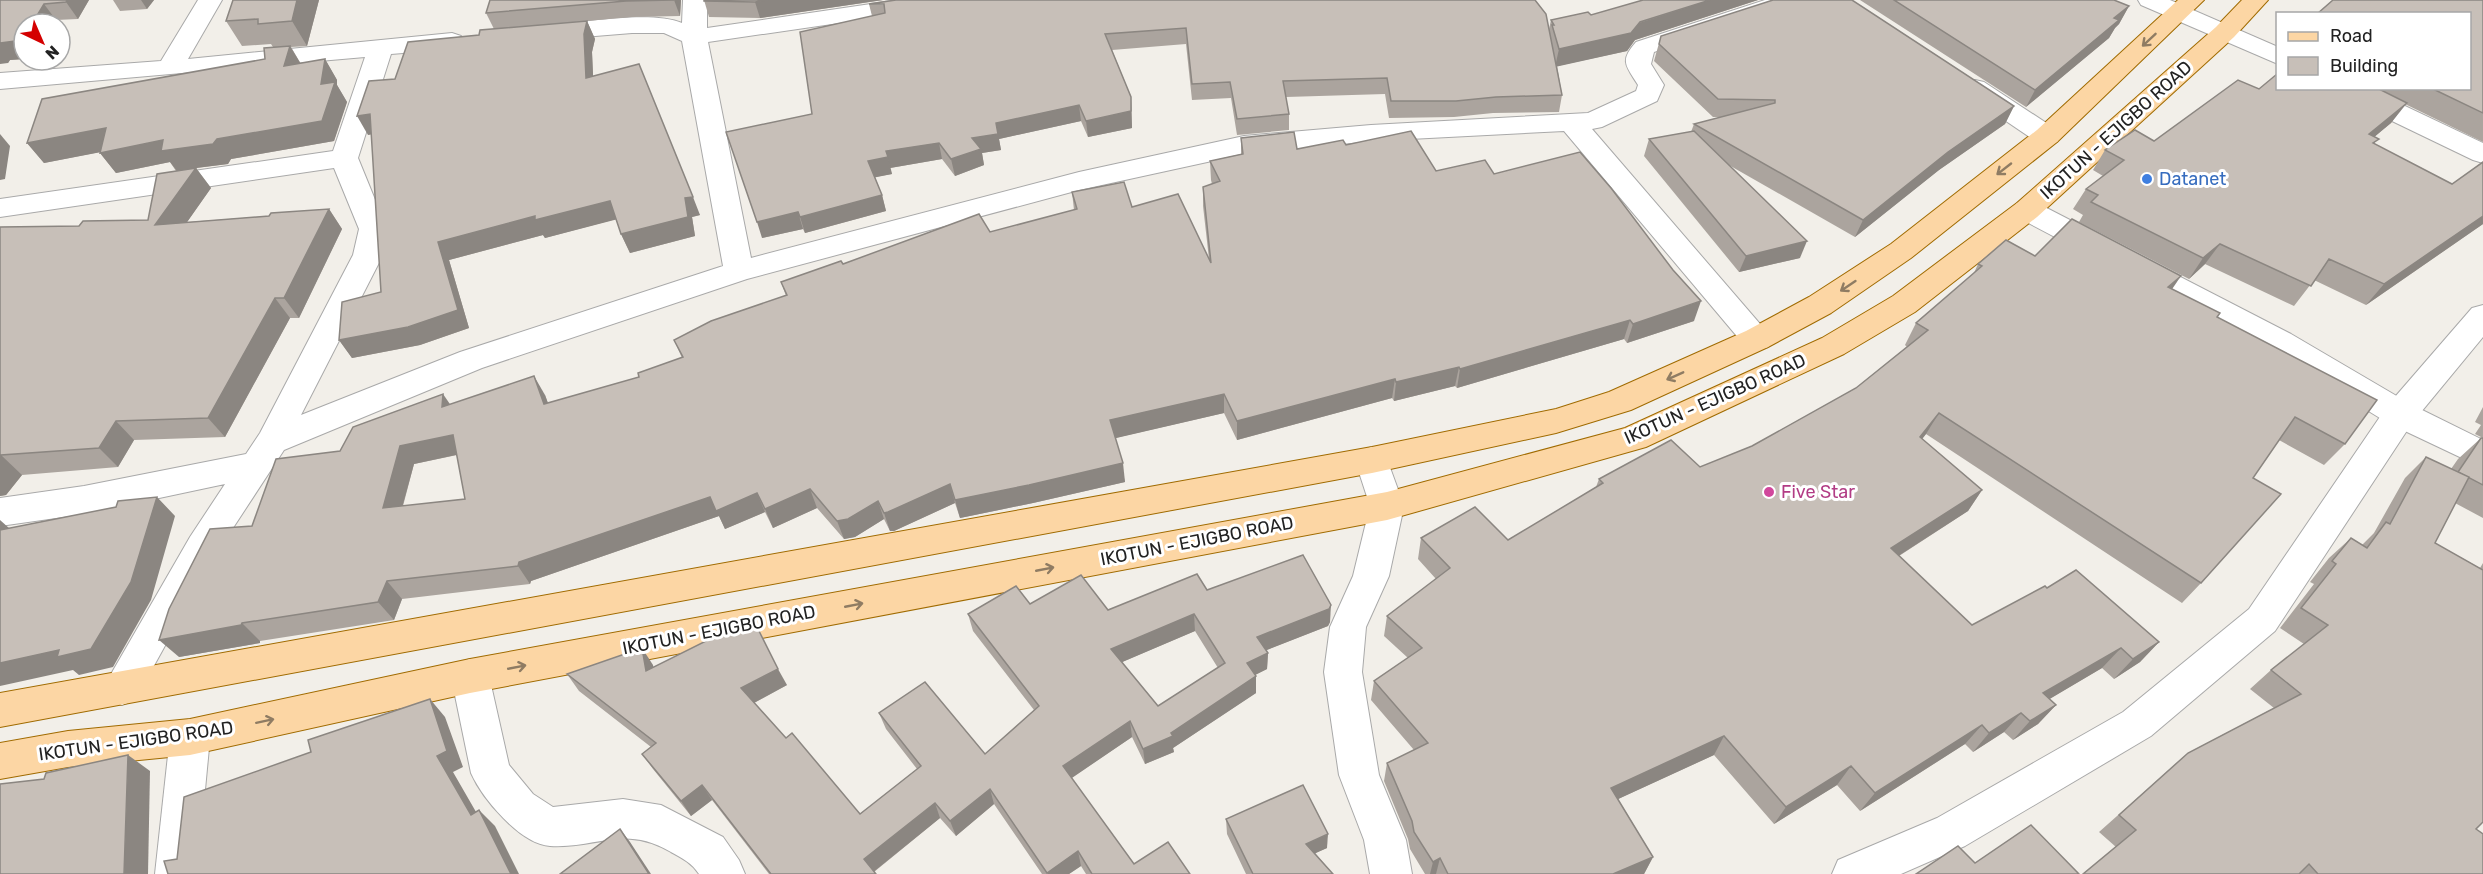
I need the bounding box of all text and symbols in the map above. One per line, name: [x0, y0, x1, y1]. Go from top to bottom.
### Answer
north arrow: [12, 12, 72, 72]
legend: [2276, 12, 2471, 90]
text: Road: [2330, 25, 2373, 47]
one-way arrow: [2142, 32, 2157, 47]
text: N: [41, 42, 63, 63]
text: Building: [2330, 55, 2398, 77]
street label: IKOTUN - EJIGBO ROAD: [2036, 56, 2196, 204]
one-way arrow: [1996, 163, 2012, 176]
place label: Datanet: [2159, 168, 2226, 190]
marker: Datanet: [2140, 172, 2154, 186]
one-way arrow: [1840, 280, 1857, 292]
street label: IKOTUN - EJIGBO ROAD: [1621, 349, 1809, 449]
one-way arrow: [1667, 371, 1685, 382]
place label: Five Star: [1781, 481, 1855, 503]
marker: Five Star: [1762, 485, 1776, 499]
street label: IKOTUN - EJIGBO ROAD: [1099, 511, 1295, 571]
one-way arrow: [1035, 563, 1055, 574]
one-way arrow: [843, 599, 863, 610]
street label: IKOTUN - EJIGBO ROAD: [621, 600, 817, 660]
one-way arrow: [507, 661, 527, 672]
one-way arrow: [255, 714, 274, 726]
street label: IKOTUN - EJIGBO ROAD: [37, 716, 235, 766]

